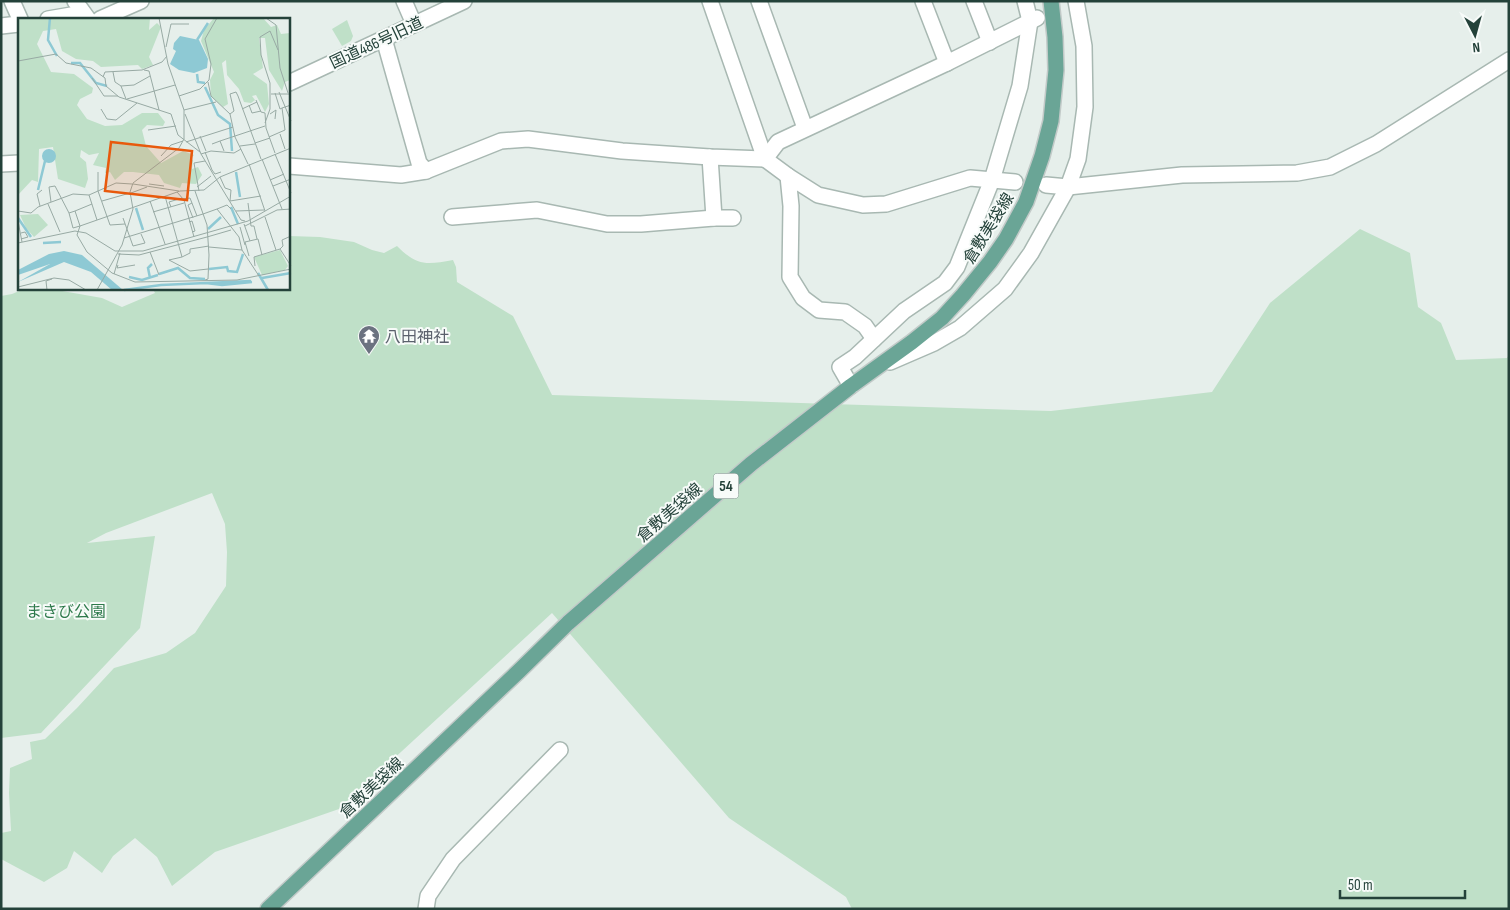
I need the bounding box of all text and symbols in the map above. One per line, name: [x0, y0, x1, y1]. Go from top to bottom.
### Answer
north arrow: [1450, 10, 1500, 60]
street label: 国道486号旧道: [327, 13, 426, 73]
inset map: [18, 18, 290, 290]
text: N: [1472, 39, 1481, 56]
street label: 倉敷美袋線: [960, 190, 1019, 268]
temple icon: 八田神社: [357, 324, 381, 355]
place label: 八田神社: [385, 328, 449, 347]
road number: 54: [714, 474, 738, 498]
street label: 倉敷美袋線: [634, 480, 706, 547]
park label: まきび公園: [26, 603, 106, 622]
street label: 倉敷美袋線: [336, 754, 408, 822]
scale bar: [1340, 868, 1465, 900]
text: 50 m: [1348, 876, 1373, 895]

